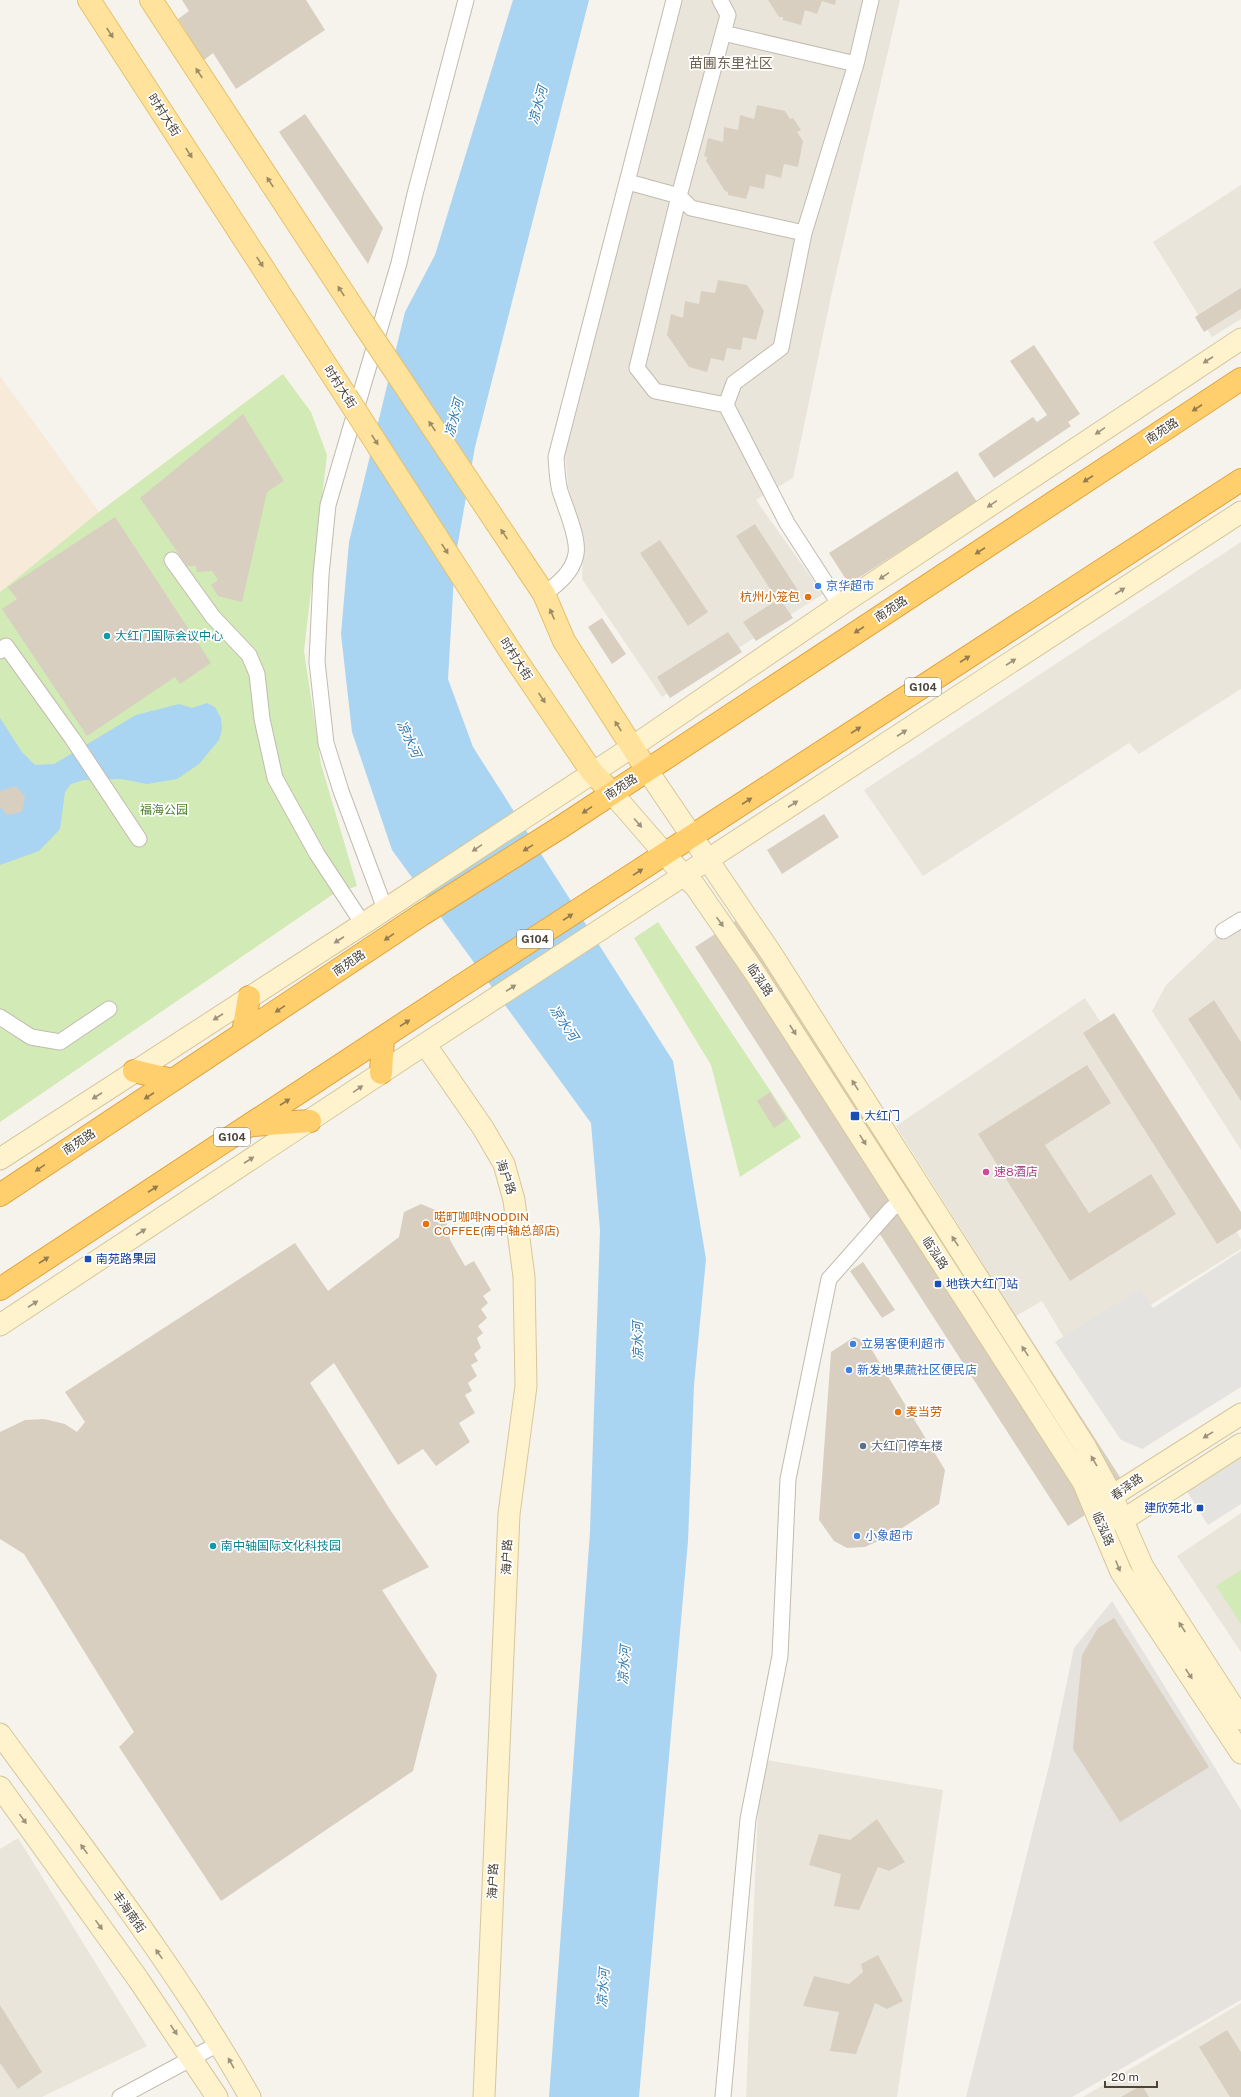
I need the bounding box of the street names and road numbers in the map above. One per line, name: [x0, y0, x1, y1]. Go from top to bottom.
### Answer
street label: 时村大街: [145, 91, 183, 139]
street label: 时村大街: [321, 363, 359, 411]
street label: 南苑路: [1143, 415, 1181, 447]
street label: 南苑路: [872, 593, 910, 625]
street label: 时村大街: [497, 635, 535, 683]
road number: G104: [905, 678, 941, 696]
street label: 南苑路: [602, 771, 640, 803]
road number: G104: [517, 930, 553, 948]
street label: 南苑路: [330, 947, 368, 979]
street label: 临泓路: [744, 961, 776, 999]
street label: 南苑路: [60, 1126, 98, 1158]
road number: G104: [214, 1128, 250, 1146]
street label: 海户路: [494, 1158, 518, 1196]
street label: 临泓路: [919, 1234, 951, 1272]
street label: 春泽路: [1108, 1471, 1146, 1503]
street label: 临泓路: [1090, 1510, 1116, 1548]
street label: 海户路: [499, 1539, 515, 1575]
street label: 海户路: [485, 1863, 501, 1899]
street label: 丰海南街: [109, 1888, 149, 1936]

